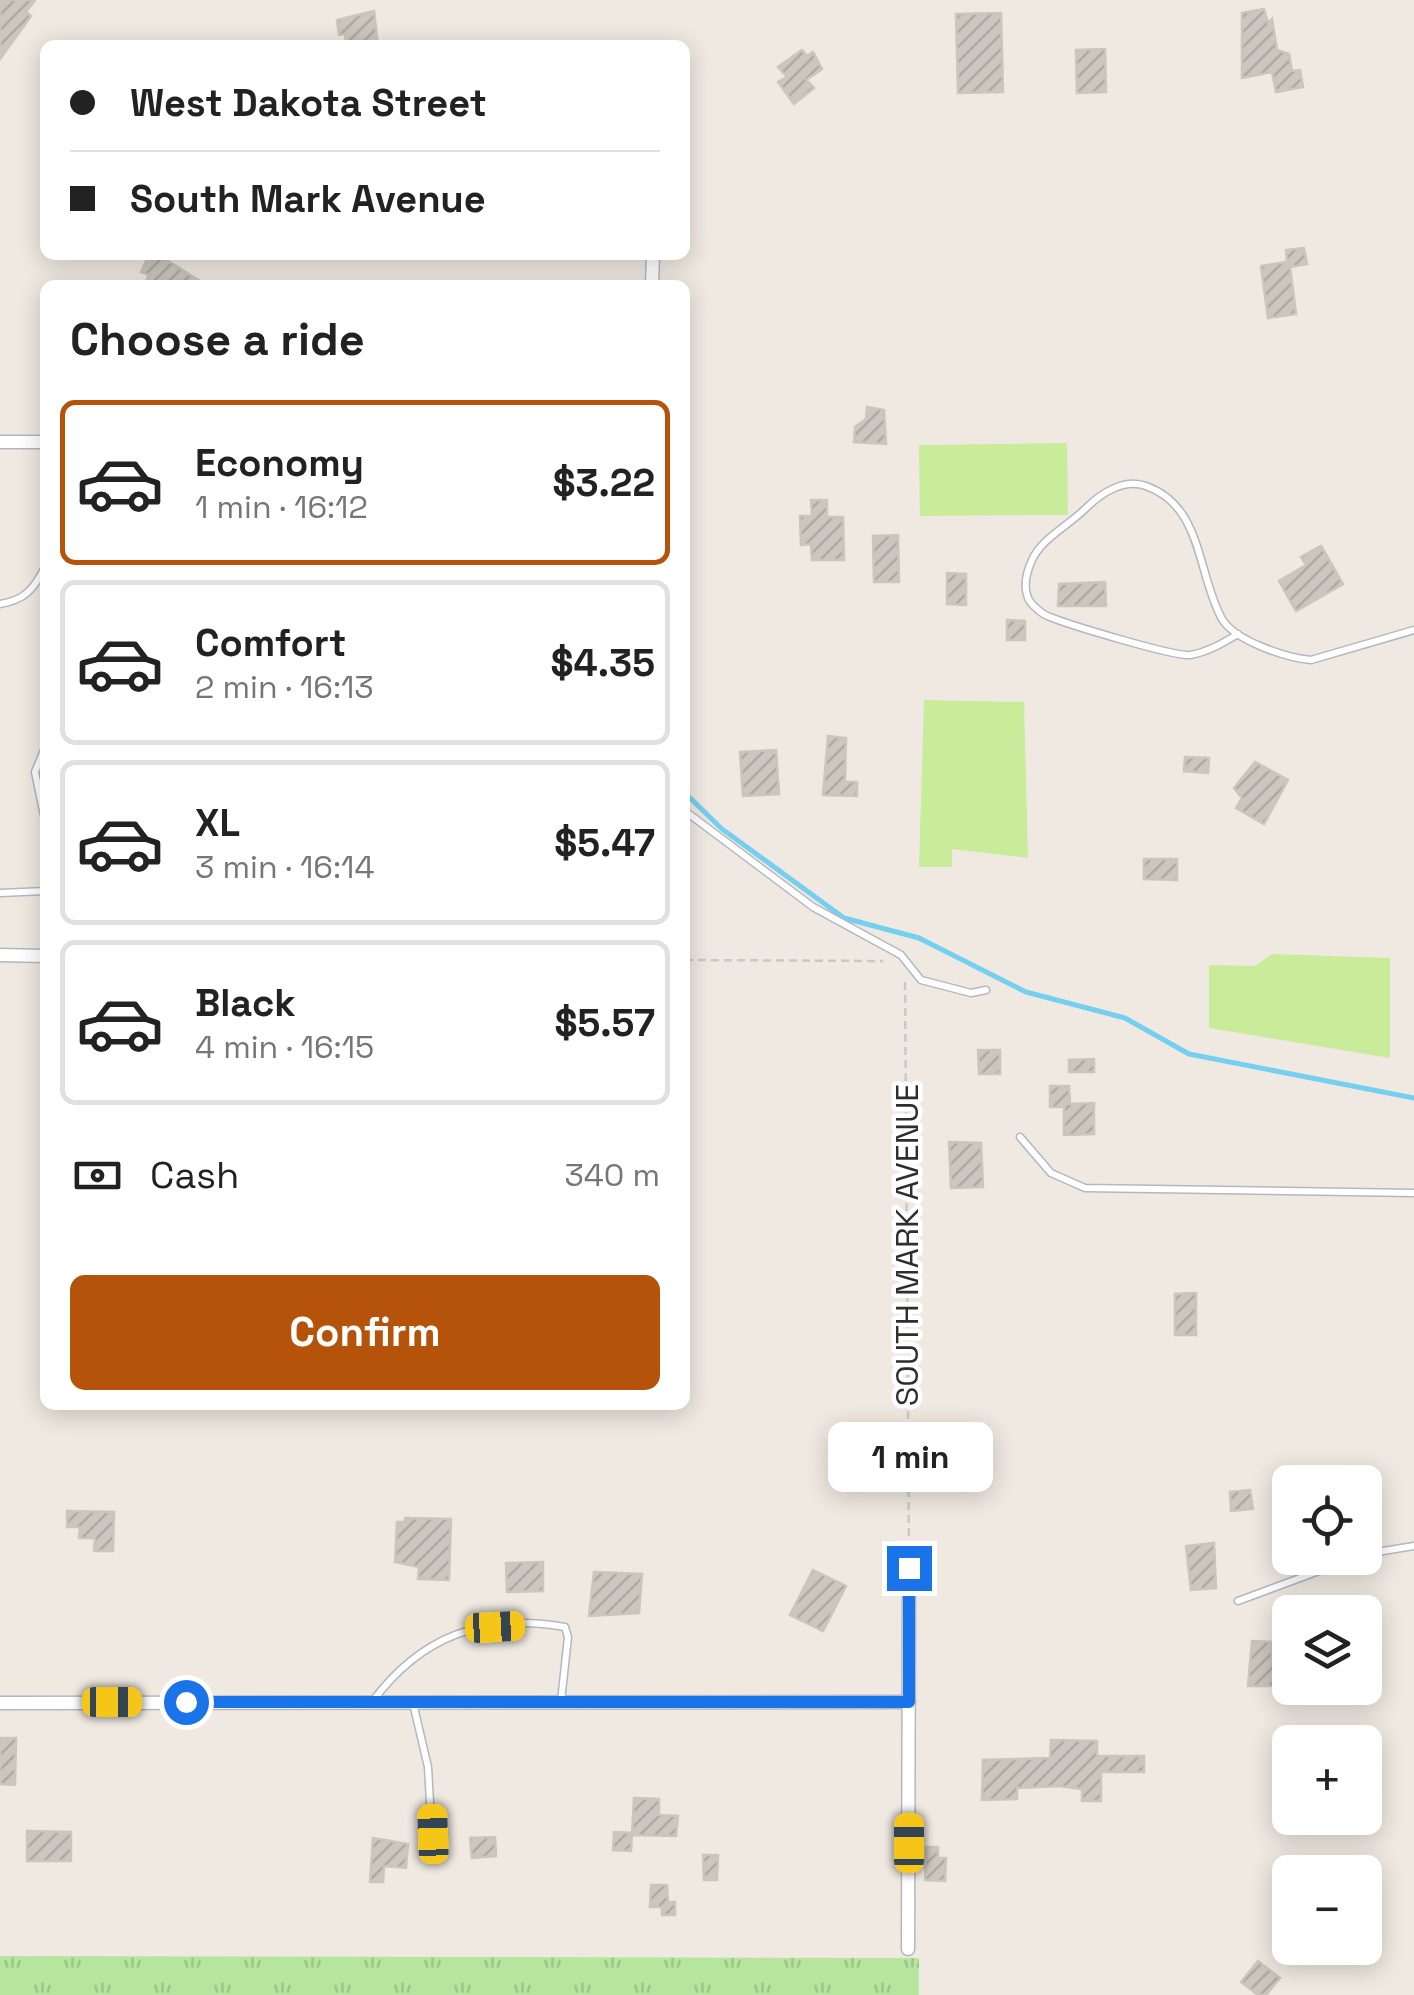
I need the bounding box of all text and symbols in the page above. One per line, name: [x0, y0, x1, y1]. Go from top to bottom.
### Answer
text: West Dakota Street: [130, 79, 487, 127]
text: South Mark Avenue: [130, 175, 486, 223]
text: Choose a ride: [70, 311, 365, 368]
icon: car: [75, 438, 165, 528]
text: Economy: [195, 439, 364, 487]
text: $3.22: [552, 459, 655, 507]
text: 1 min · 16:12: [195, 487, 368, 527]
icon: car: [75, 618, 165, 708]
text: Comfort: [195, 619, 346, 667]
text: $4.35: [551, 639, 655, 687]
text: 2 min · 16:13: [195, 667, 374, 707]
icon: car: [75, 798, 165, 888]
text: XL: [195, 799, 240, 847]
text: $5.47: [554, 819, 655, 867]
text: 3 min · 16:14: [195, 847, 374, 887]
icon: car: [75, 978, 165, 1068]
text: Black: [195, 979, 296, 1027]
text: $5.57: [554, 999, 655, 1047]
text: 4 min · 16:15: [195, 1027, 374, 1067]
street label: SOUTH MARK AVENUE: [887, 1084, 927, 1406]
icon: cash: [70, 1148, 125, 1203]
text: Cash: [150, 1151, 239, 1199]
text: 340 m: [564, 1155, 660, 1195]
button: Confirm: [70, 1275, 660, 1390]
callout: 1 min: [826, 1423, 992, 1493]
text: 1 min: [871, 1437, 950, 1477]
map controls: [1272, 1465, 1382, 1965]
button: locate: [1272, 1465, 1382, 1575]
route end: [887, 1546, 932, 1591]
button: layers: [1272, 1595, 1382, 1705]
car: [464, 1610, 526, 1644]
route start: [164, 1680, 209, 1725]
car: [82, 1687, 142, 1717]
button: +: [1272, 1725, 1382, 1835]
car: [417, 1803, 449, 1865]
car: [894, 1813, 924, 1873]
button: −: [1272, 1855, 1382, 1965]

